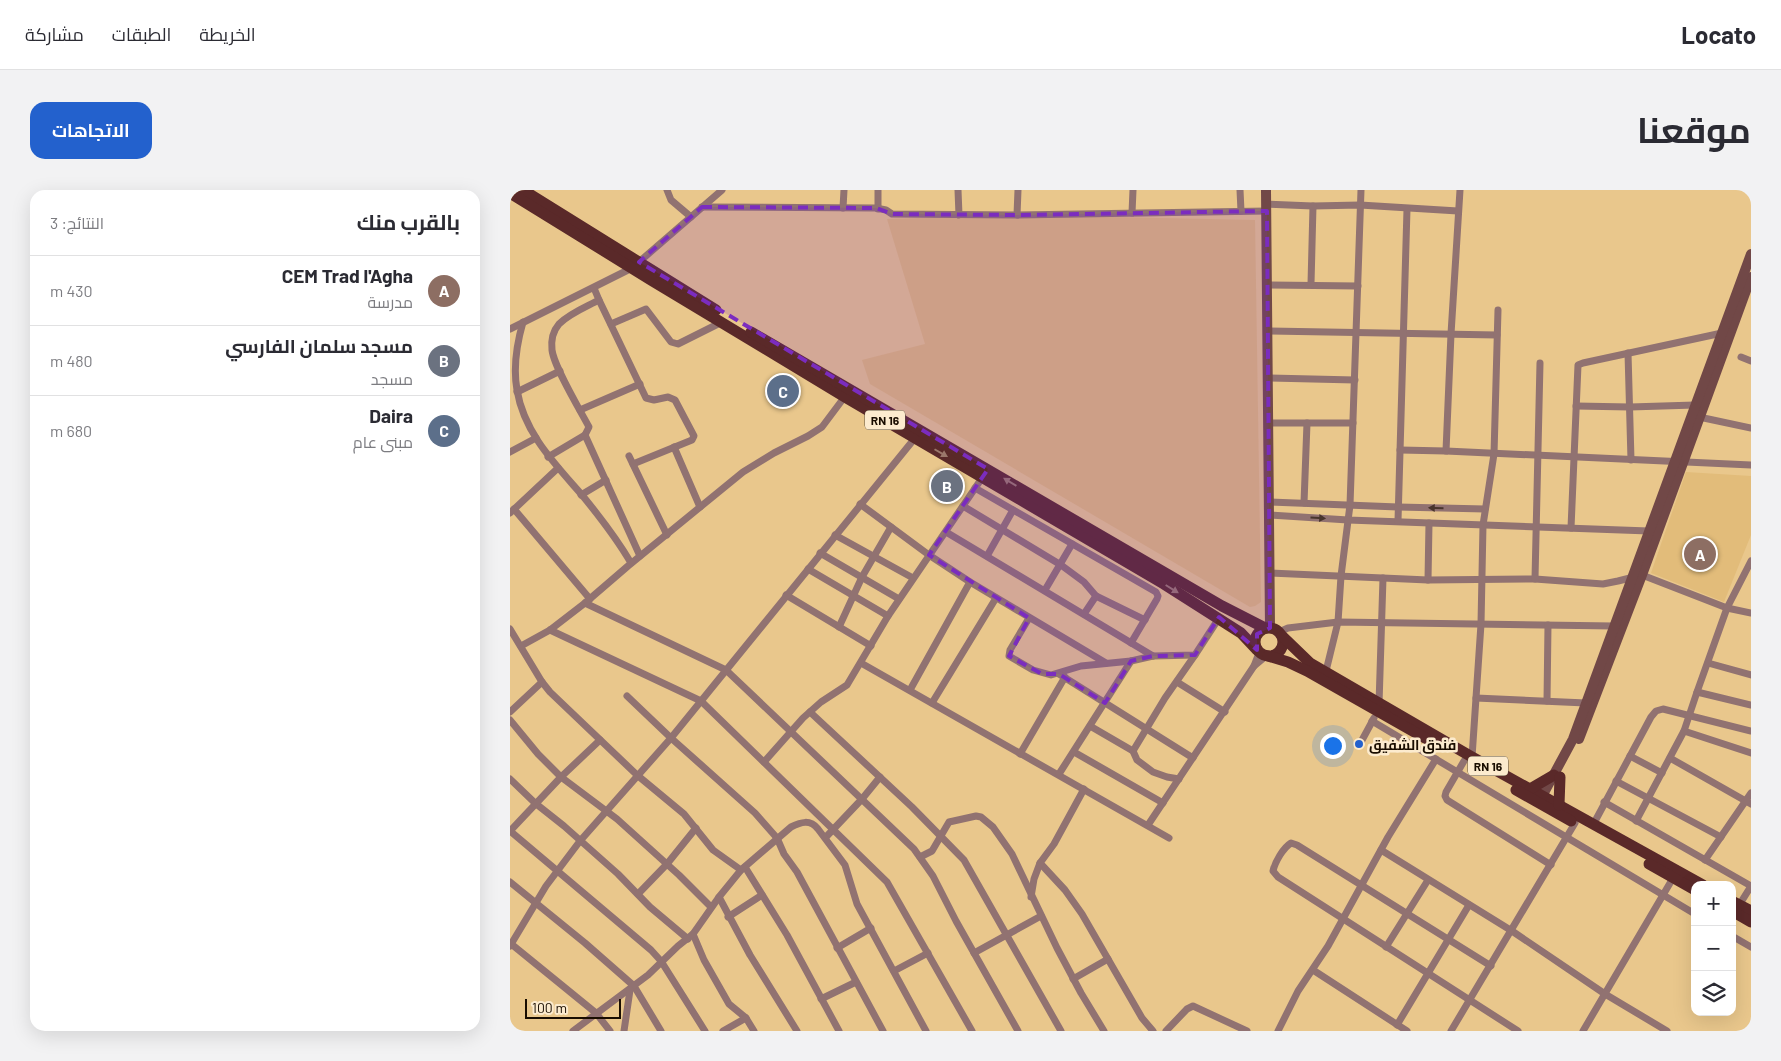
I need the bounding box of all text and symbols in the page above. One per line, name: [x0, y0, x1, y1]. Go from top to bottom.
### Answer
text: Locato: [1681, 20, 1756, 49]
text: مشاركة: [25, 23, 84, 45]
text: الطبقات: [112, 23, 171, 45]
text: الخريطة: [199, 23, 256, 45]
button: الاتجاهات: [30, 102, 152, 159]
text: موقعنا: [1637, 108, 1751, 150]
text: بالقرب منك: [357, 209, 460, 234]
text: النتائج: 3: [50, 213, 104, 232]
text: CEM Trad l'Agha: [282, 264, 413, 287]
text: 430 m: [50, 281, 93, 300]
text: A: [439, 281, 449, 300]
text: مدرسة: [367, 292, 413, 311]
text: مسجد سلمان الفارسي: [225, 334, 413, 357]
text: 480 m: [50, 351, 93, 370]
text: B: [439, 351, 449, 370]
text: مسجد: [371, 369, 413, 388]
pin: C: [767, 372, 799, 410]
text: Daira: [369, 404, 413, 427]
road number: RN 16: [865, 410, 905, 430]
text: 680 m: [50, 421, 92, 440]
text: C: [439, 421, 449, 440]
text: مبنى عام: [353, 432, 413, 451]
one-way arrow: [934, 449, 949, 457]
pin: B: [931, 467, 963, 505]
one-way arrow: [1004, 478, 1017, 487]
one-way arrow: [1428, 504, 1444, 512]
one-way arrow: [1310, 515, 1326, 523]
pin: A: [1684, 535, 1716, 573]
one-way arrow: [1165, 584, 1178, 594]
your location: [1320, 733, 1346, 759]
place label: فندق الشفيق: [1369, 736, 1456, 754]
marker: فندق الشفيق: [1353, 738, 1365, 750]
road number: RN 16: [1468, 756, 1508, 776]
map controls: [1691, 881, 1736, 1016]
button: +: [1691, 881, 1736, 926]
button: −: [1691, 926, 1736, 971]
button: layers: [1691, 971, 1736, 1016]
scale bar: [525, 996, 621, 1019]
text: 100 m: [532, 999, 567, 1016]

